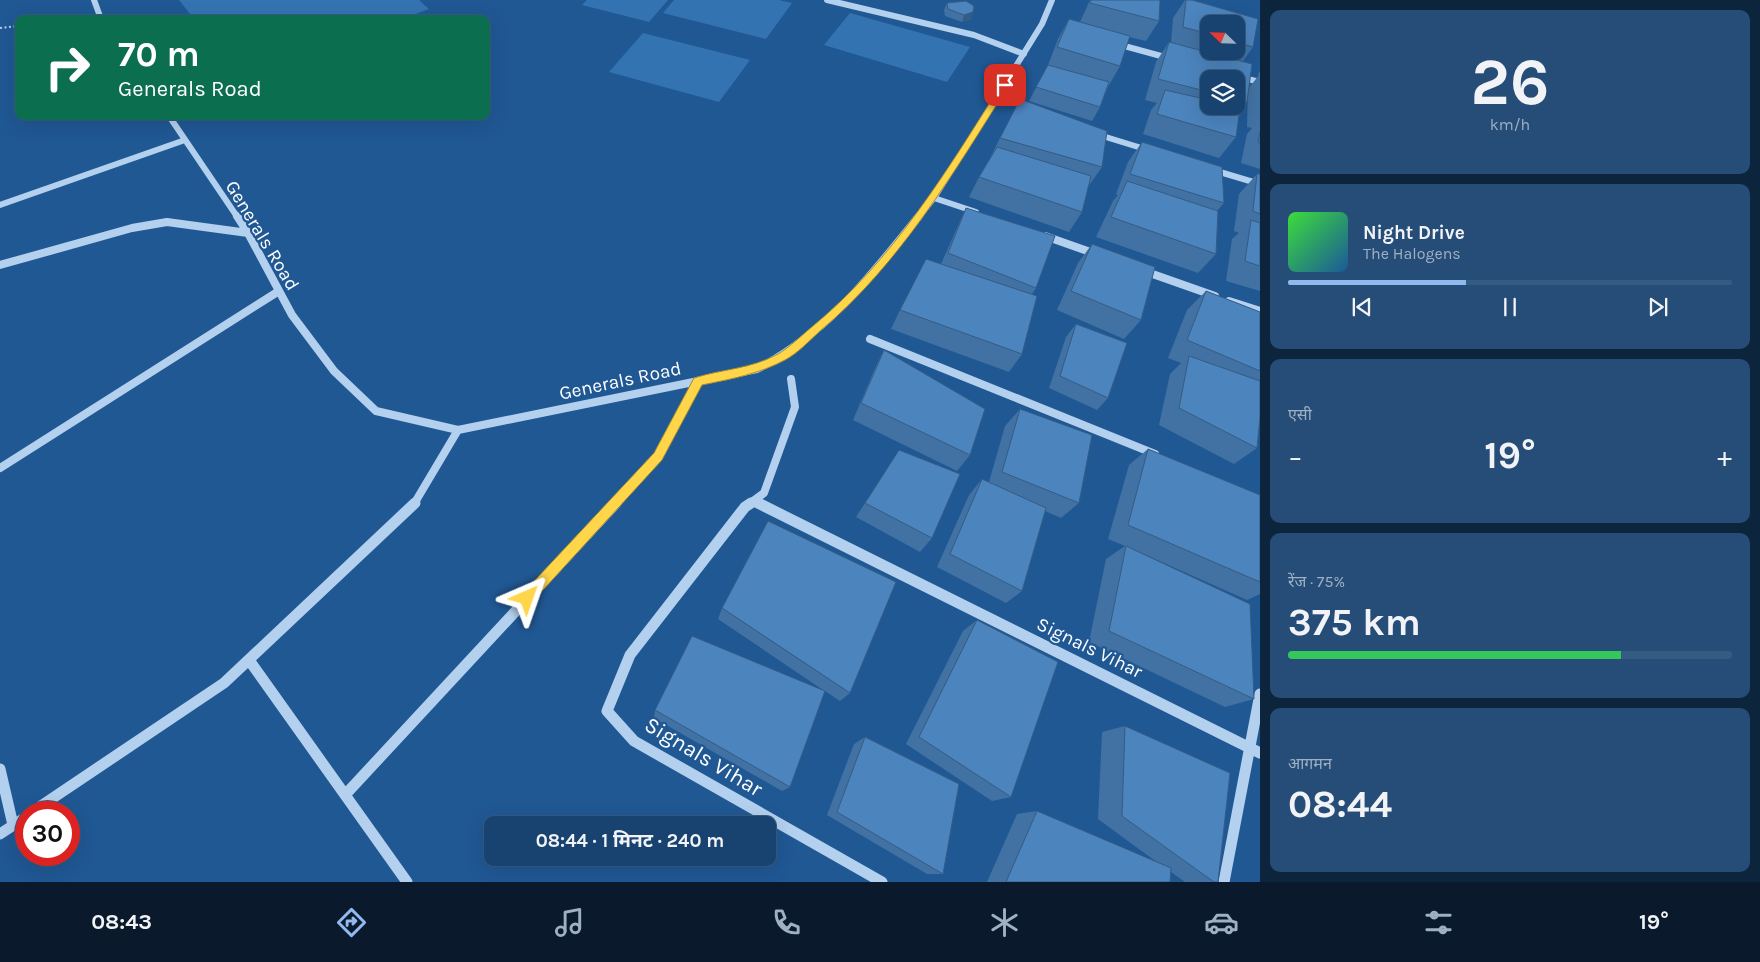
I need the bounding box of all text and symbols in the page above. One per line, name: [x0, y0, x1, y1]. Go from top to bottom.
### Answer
north arrow: [1200, 15, 1245, 60]
map controls: [1200, 15, 1245, 115]
text: 70 m: [118, 34, 200, 75]
icon: right: [35, 35, 100, 100]
text: 26: [1471, 44, 1549, 120]
pin: [984, 64, 1026, 106]
button: layers: [1200, 70, 1245, 115]
icon: arrive: [991, 71, 1019, 99]
text: Generals Road: [118, 76, 262, 102]
text: km/h: [1490, 115, 1530, 134]
street label: Generals Road: [221, 177, 304, 294]
text: Night Drive: [1363, 222, 1465, 244]
text: The Halogens: [1363, 244, 1461, 263]
icon: previous: [1348, 293, 1376, 321]
icon: pause: [1496, 293, 1524, 321]
icon: next: [1644, 293, 1672, 321]
street label: Generals Road: [557, 357, 683, 405]
text: एसी: [1288, 405, 1312, 424]
text: 19°: [1484, 433, 1536, 478]
text: −: [1288, 440, 1303, 473]
text: +: [1717, 440, 1732, 473]
position arrow: [500, 571, 552, 623]
text: रेंज · 75%: [1288, 572, 1345, 591]
text: 375 km: [1288, 600, 1421, 645]
street label: Signals Vihar: [1033, 613, 1146, 683]
street label: Signals Vihar: [640, 711, 767, 802]
text: आगमन: [1288, 754, 1332, 773]
text: 08:44: [1288, 782, 1392, 827]
speed limit sign: 30: [15, 801, 80, 866]
text: 08:44 · 1 मिनट · 240 m: [536, 830, 724, 852]
icon: directions: [334, 905, 369, 940]
icon: music: [552, 905, 587, 940]
icon: phone: [769, 905, 804, 940]
icon: climate: [987, 905, 1022, 940]
icon: car: [1204, 905, 1239, 940]
icon: filters: [1421, 905, 1456, 940]
text: 08:43: [91, 909, 152, 935]
text: 19°: [1639, 909, 1669, 935]

